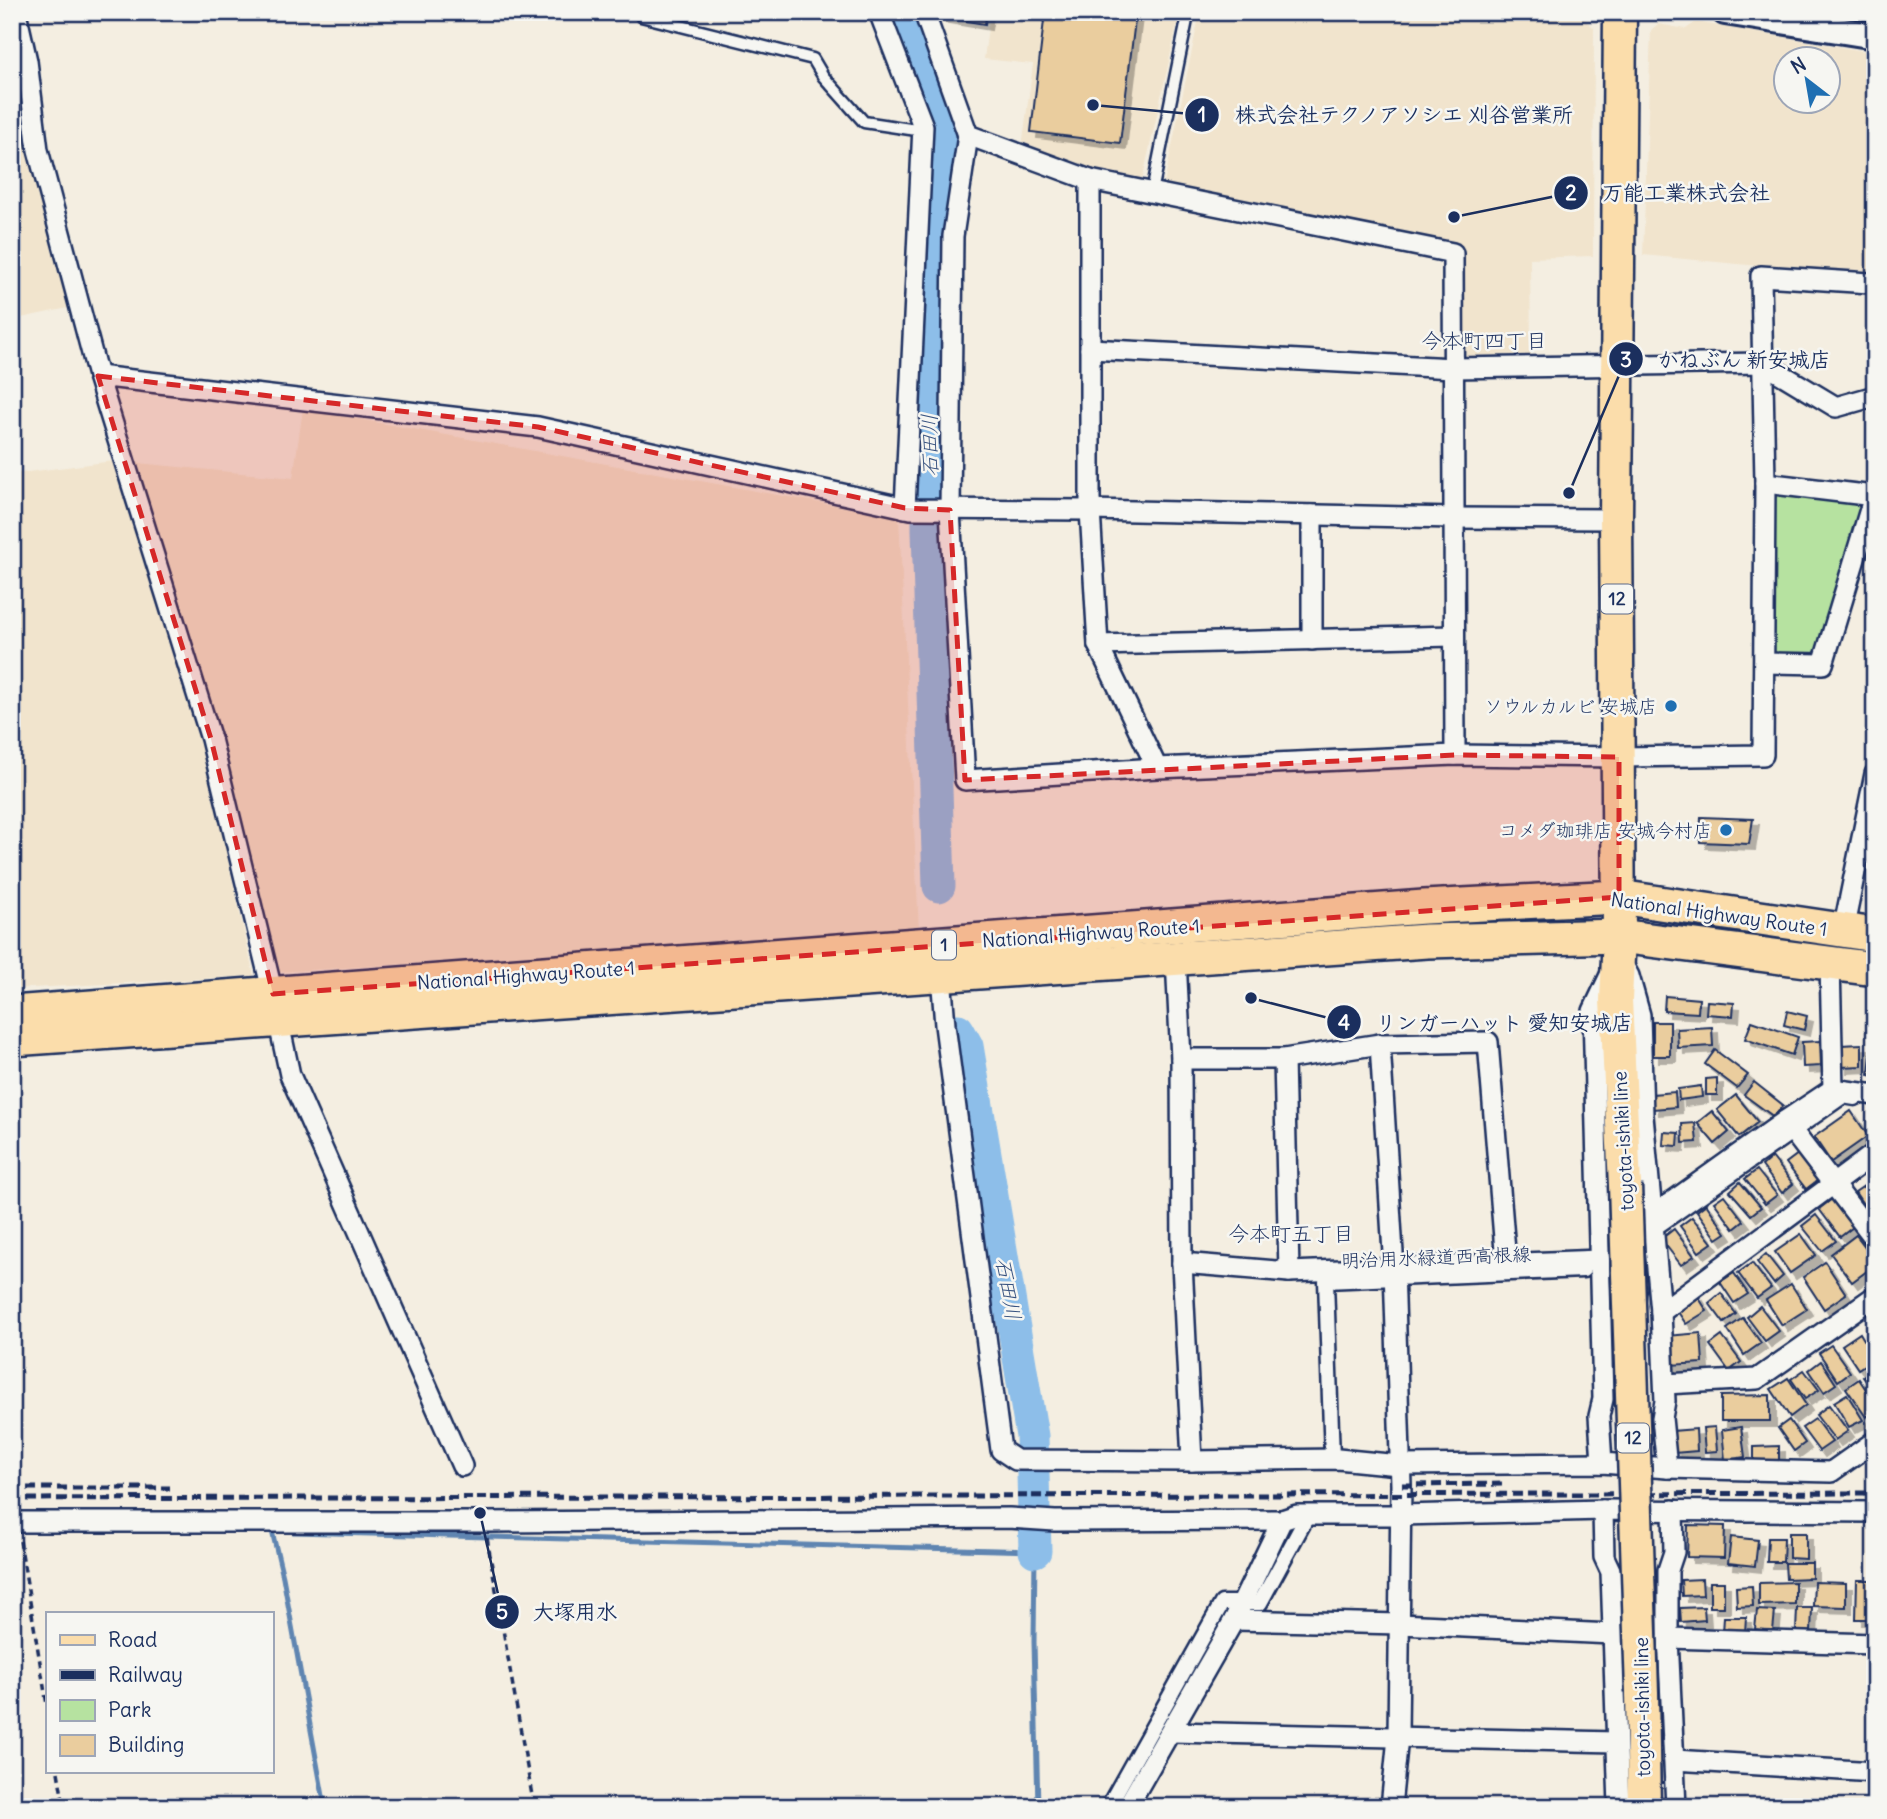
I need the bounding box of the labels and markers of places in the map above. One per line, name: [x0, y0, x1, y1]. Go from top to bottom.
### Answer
callout: 株式会社テクノアソシエ 刈谷営業所: [1184, 94, 1588, 136]
callout: 万能工業株式会社: [1553, 172, 1784, 214]
callout: かねぶん 新安城店: [1608, 338, 1844, 380]
place label: ソウルカルビ 安城店: [1484, 694, 1657, 718]
marker: ソウルカルビ 安城店: [1663, 698, 1679, 714]
place label: コメダ珈琲店 安城今村店: [1498, 818, 1712, 842]
marker: コメダ珈琲店 安城今村店: [1718, 822, 1734, 838]
callout: リンガーハット 愛知安城店: [1327, 1001, 1647, 1043]
callout: 大塚用水: [484, 1591, 631, 1633]

